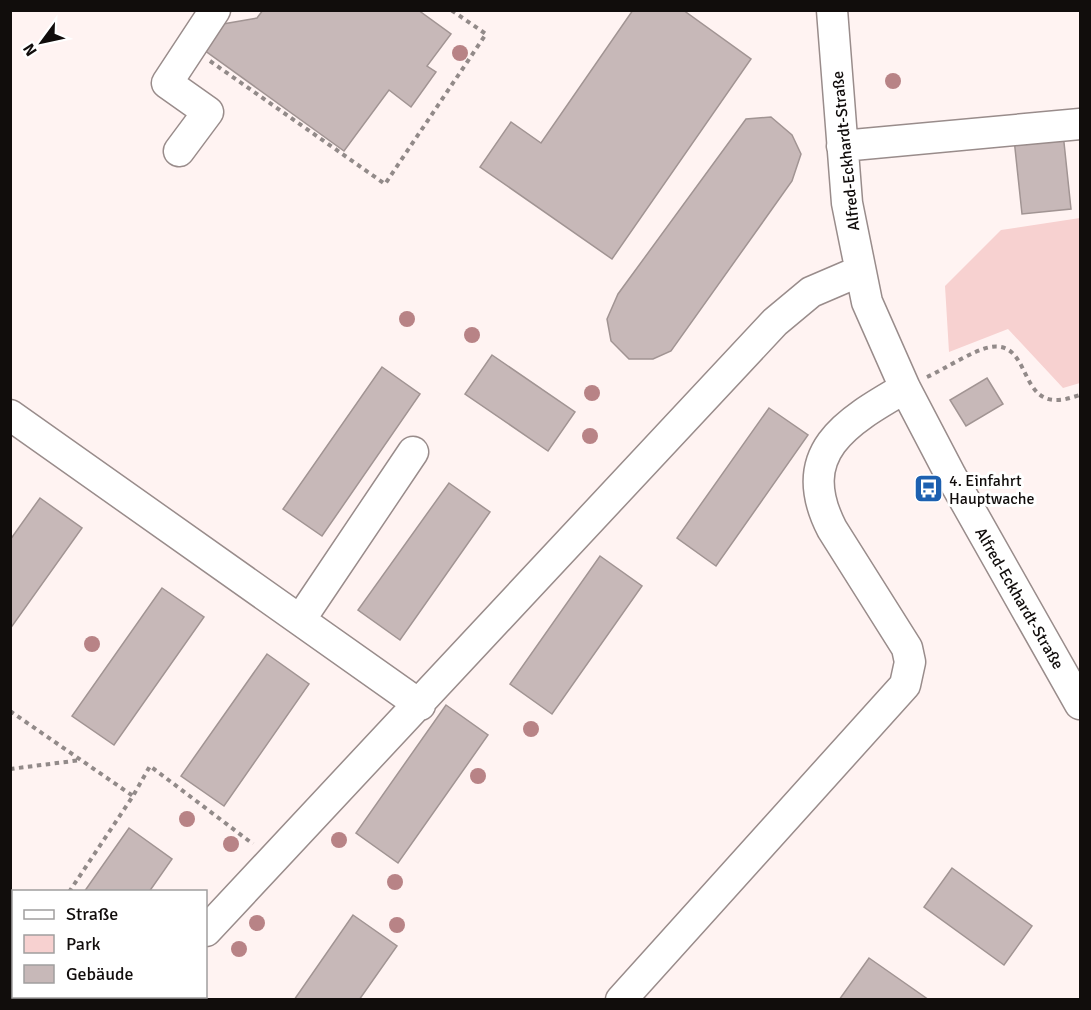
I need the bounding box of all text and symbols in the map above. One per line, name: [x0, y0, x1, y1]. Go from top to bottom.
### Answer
north arrow: [12, 12, 72, 72]
text: N: [19, 40, 42, 60]
street label: Alfred-Eckhardt-Straße: [828, 70, 864, 232]
place label: 4. Einfahrt Hauptwache: [949, 471, 1035, 509]
bus stop icon: 4. Einfahrt Hauptwache: [912, 473, 944, 505]
street label: Alfred-Eckhardt-Straße: [970, 524, 1068, 673]
legend: [12, 890, 207, 998]
text: Straße: [66, 903, 118, 925]
text: Park: [66, 933, 101, 955]
text: Gebäude: [66, 963, 134, 985]

